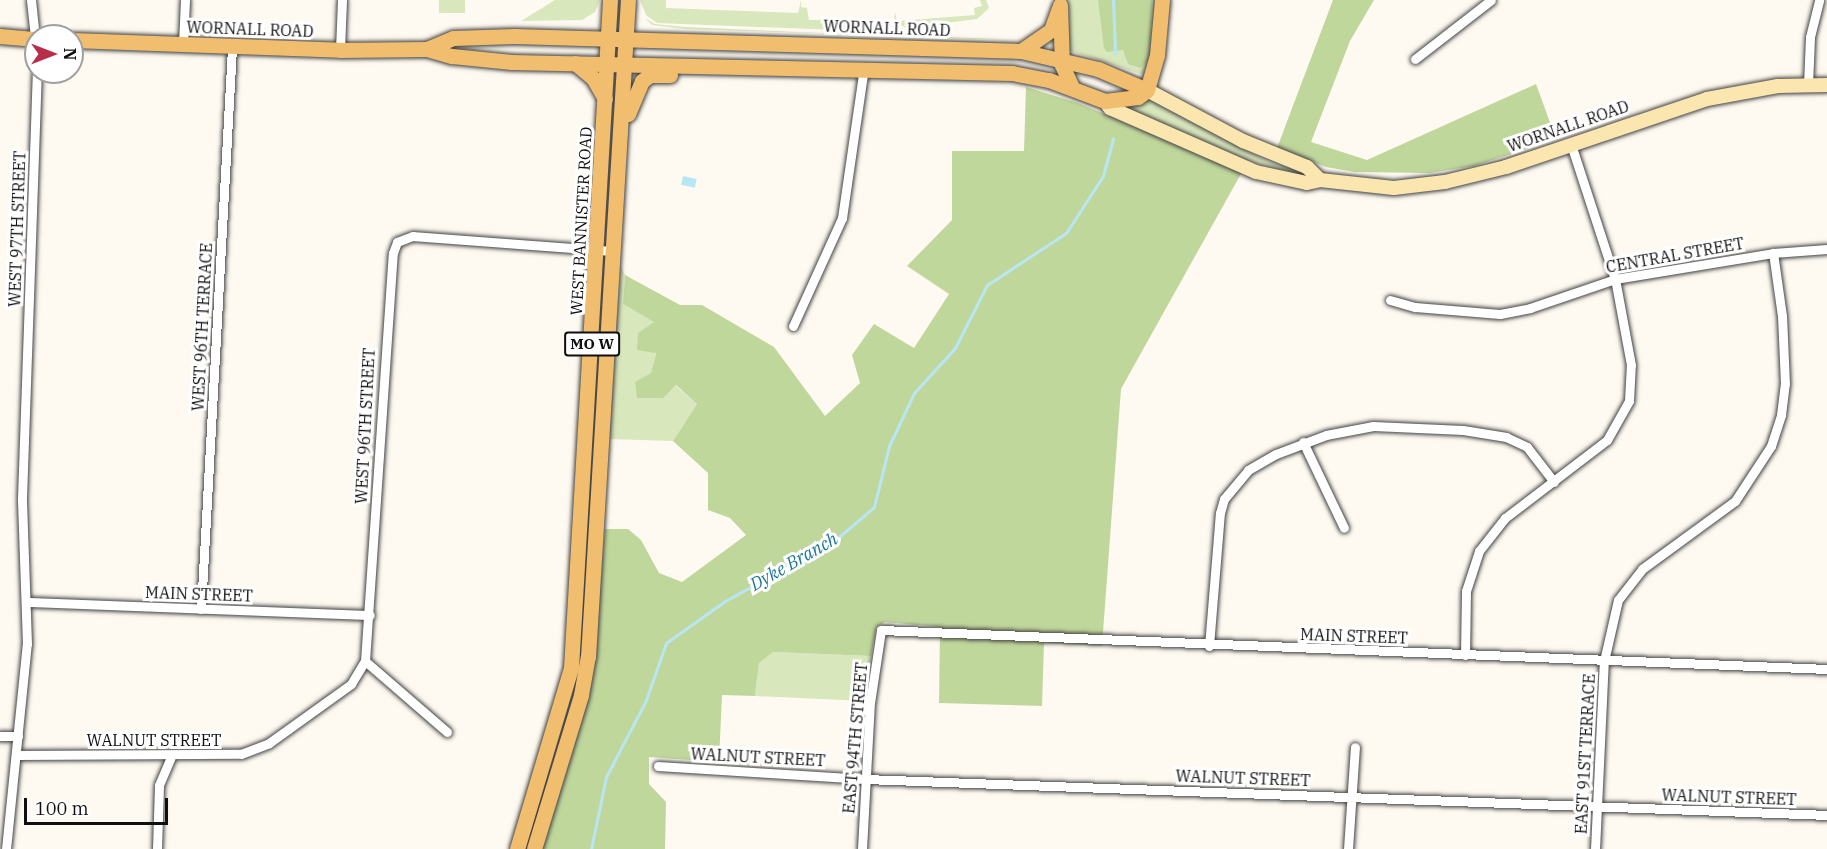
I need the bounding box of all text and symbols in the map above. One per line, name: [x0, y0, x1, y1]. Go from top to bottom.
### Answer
street label: WORNALL ROAD: [823, 16, 951, 40]
street label: WORNALL ROAD: [186, 17, 314, 41]
north arrow: [24, 24, 84, 84]
text: N: [60, 48, 80, 60]
street label: WORNALL ROAD: [1505, 96, 1631, 156]
street label: WEST BANNISTER ROAD: [566, 126, 596, 316]
street label: WEST 97TH STREET: [5, 151, 29, 307]
street label: CENTRAL STREET: [1604, 233, 1746, 277]
street label: WEST 96TH TERRACE: [188, 242, 216, 412]
road number: MO W: [564, 332, 620, 356]
street label: WEST 96TH STREET: [351, 347, 379, 505]
water label: Dyke Branch: [746, 528, 842, 596]
street label: MAIN STREET: [145, 583, 253, 605]
street label: MAIN STREET: [1300, 625, 1408, 647]
street label: EAST 94TH STREET: [839, 662, 871, 814]
street label: EAST 91ST TERRACE: [1571, 673, 1599, 835]
street label: WALNUT STREET: [86, 730, 222, 750]
street label: WALNUT STREET: [690, 744, 826, 770]
street label: WALNUT STREET: [1175, 766, 1311, 790]
street label: WALNUT STREET: [1661, 785, 1797, 809]
scale bar: [27, 786, 171, 824]
text: 100 m: [35, 797, 89, 820]

